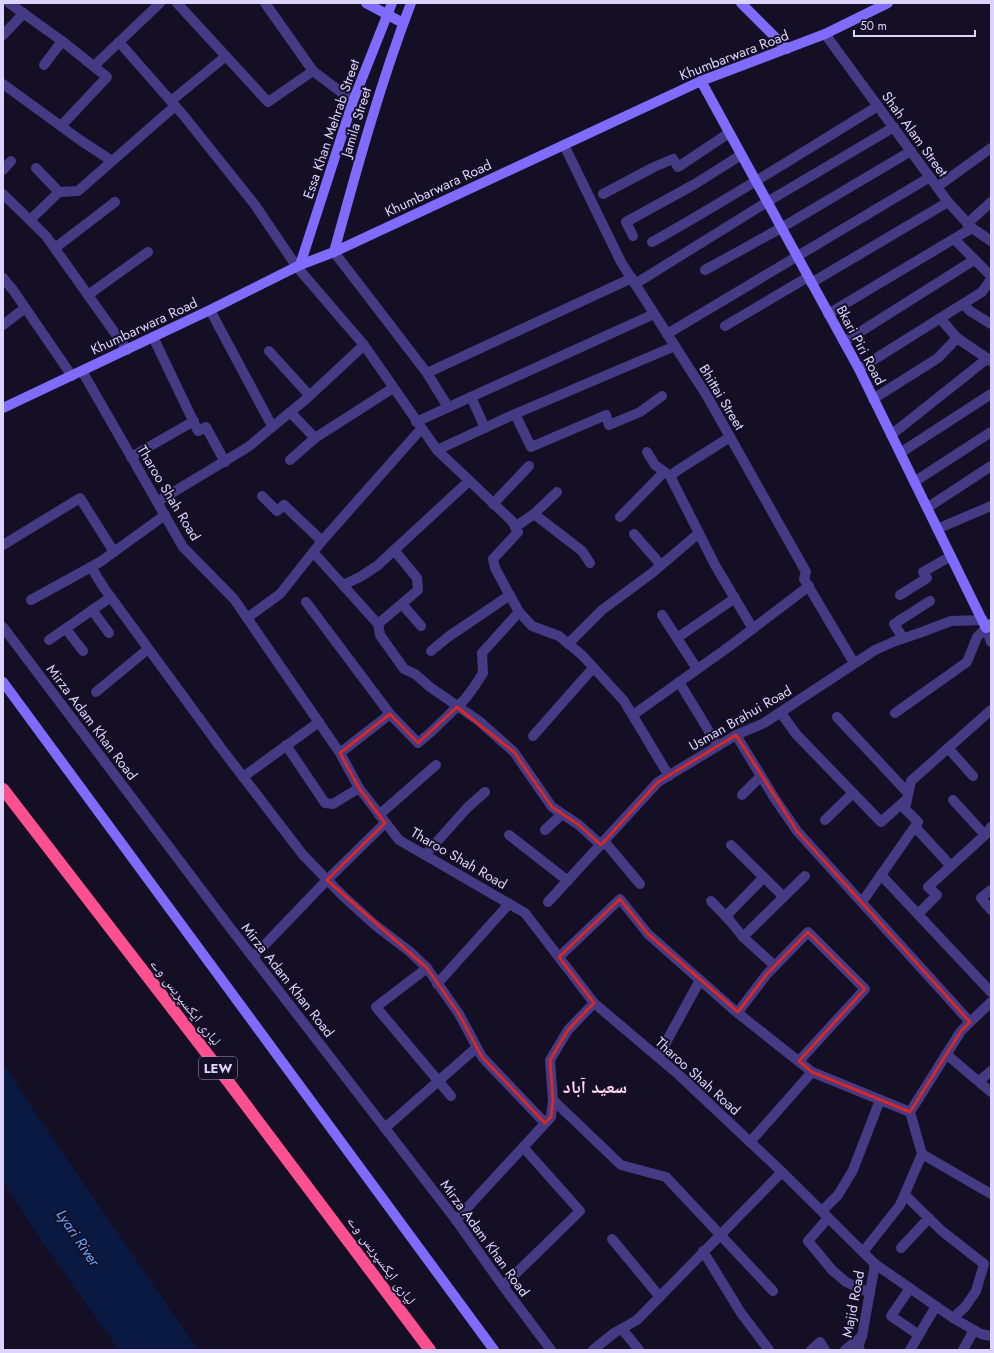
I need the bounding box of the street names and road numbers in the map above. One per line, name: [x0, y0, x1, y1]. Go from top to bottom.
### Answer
street label: Khumbarwara Road: [676, 25, 792, 85]
street label: Essa Khan Mehrab Street: [298, 56, 365, 202]
street label: Jamila Street: [335, 84, 376, 161]
street label: Shah Alam Street: [877, 87, 953, 181]
street label: Khumbarwara Road: [381, 154, 495, 222]
street label: Khumbarwara Road: [87, 292, 201, 360]
street label: Bkari Piri Road: [832, 302, 890, 388]
street label: Bhittai Street: [695, 360, 750, 434]
street label: Tharoo Shah Road: [133, 441, 205, 545]
street label: Mirza Adam Khan Road: [42, 660, 142, 784]
street label: Usman Brahui Road: [685, 680, 795, 756]
street label: Tharoo Shah Road: [407, 822, 511, 894]
street label: Mirza Adam Khan Road: [237, 919, 339, 1041]
street label: لیاری ایکسپریس وے: [146, 954, 226, 1050]
street label: Tharoo Shah Road: [651, 1032, 745, 1120]
road number: LEW: [199, 1057, 237, 1079]
street label: Mirza Adam Khan Road: [436, 1175, 534, 1301]
street label: لیاری ایکسپریس وے: [343, 1212, 421, 1308]
street label: Majid Road: [837, 1269, 869, 1339]

